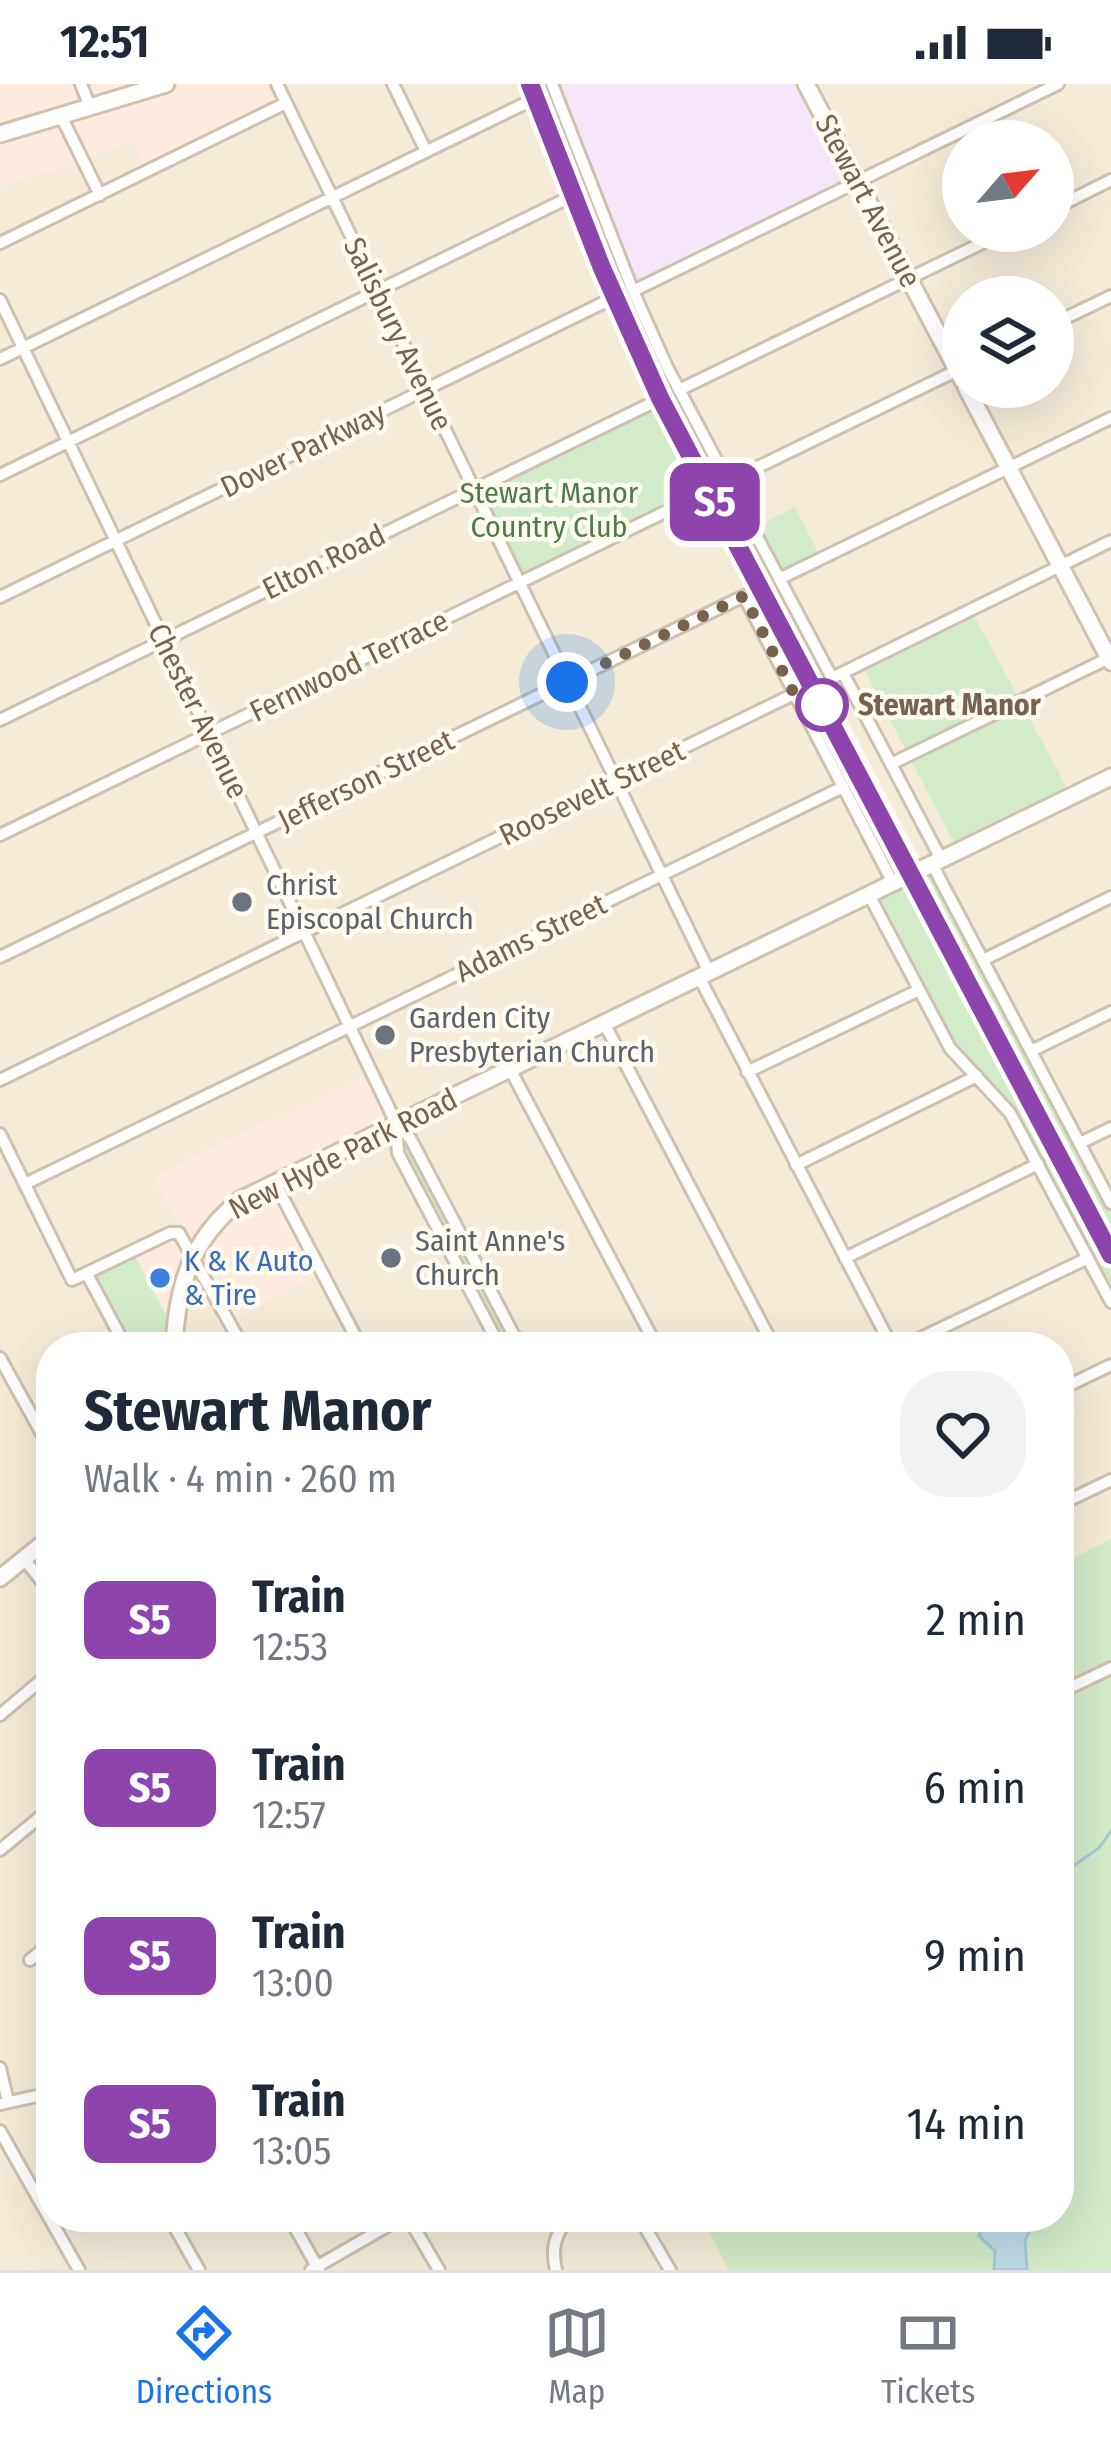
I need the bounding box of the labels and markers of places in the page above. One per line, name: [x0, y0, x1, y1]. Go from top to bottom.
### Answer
marker: Stewart Manor: [797, 680, 847, 730]
place label: Stewart Manor: [858, 687, 1042, 723]
place label: Christ Episcopal Church: [266, 867, 474, 937]
marker: Christ Episcopal Church: [229, 889, 255, 915]
place label: Garden City Presbyterian Church: [409, 1000, 655, 1070]
marker: Garden City Presbyterian Church: [372, 1022, 398, 1048]
place label: Saint Anne's Church: [415, 1223, 565, 1293]
place label: K & K Auto & Tire: [184, 1243, 313, 1313]
marker: Saint Anne's Church: [378, 1245, 404, 1271]
marker: K & K Auto & Tire: [147, 1265, 173, 1291]

